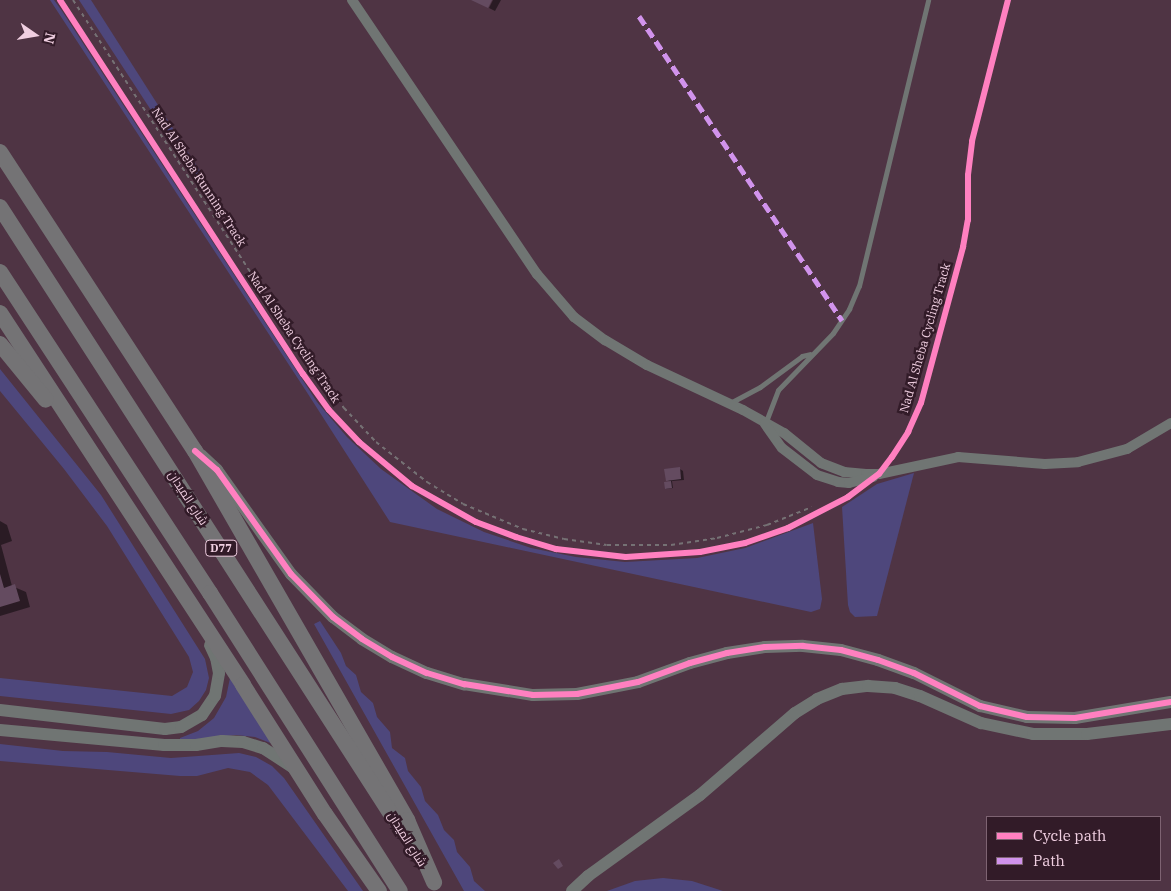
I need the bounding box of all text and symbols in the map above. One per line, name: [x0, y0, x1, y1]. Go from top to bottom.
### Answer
north arrow: [10, 10, 60, 60]
text: N: [40, 31, 60, 46]
street label: Nad Al Sheba Running Track: [149, 105, 249, 249]
street label: Nad Al Sheba Cycling Track: [897, 261, 953, 415]
street label: Nad Al Sheba Cycling Track: [245, 269, 343, 405]
street label: شارع الميدان: [165, 468, 211, 528]
road number: D77: [205, 540, 237, 556]
street label: شارع الميدان: [385, 809, 429, 869]
legend: [986, 816, 1161, 881]
text: Cycle path: [1033, 826, 1106, 845]
text: Path: [1033, 851, 1065, 870]

